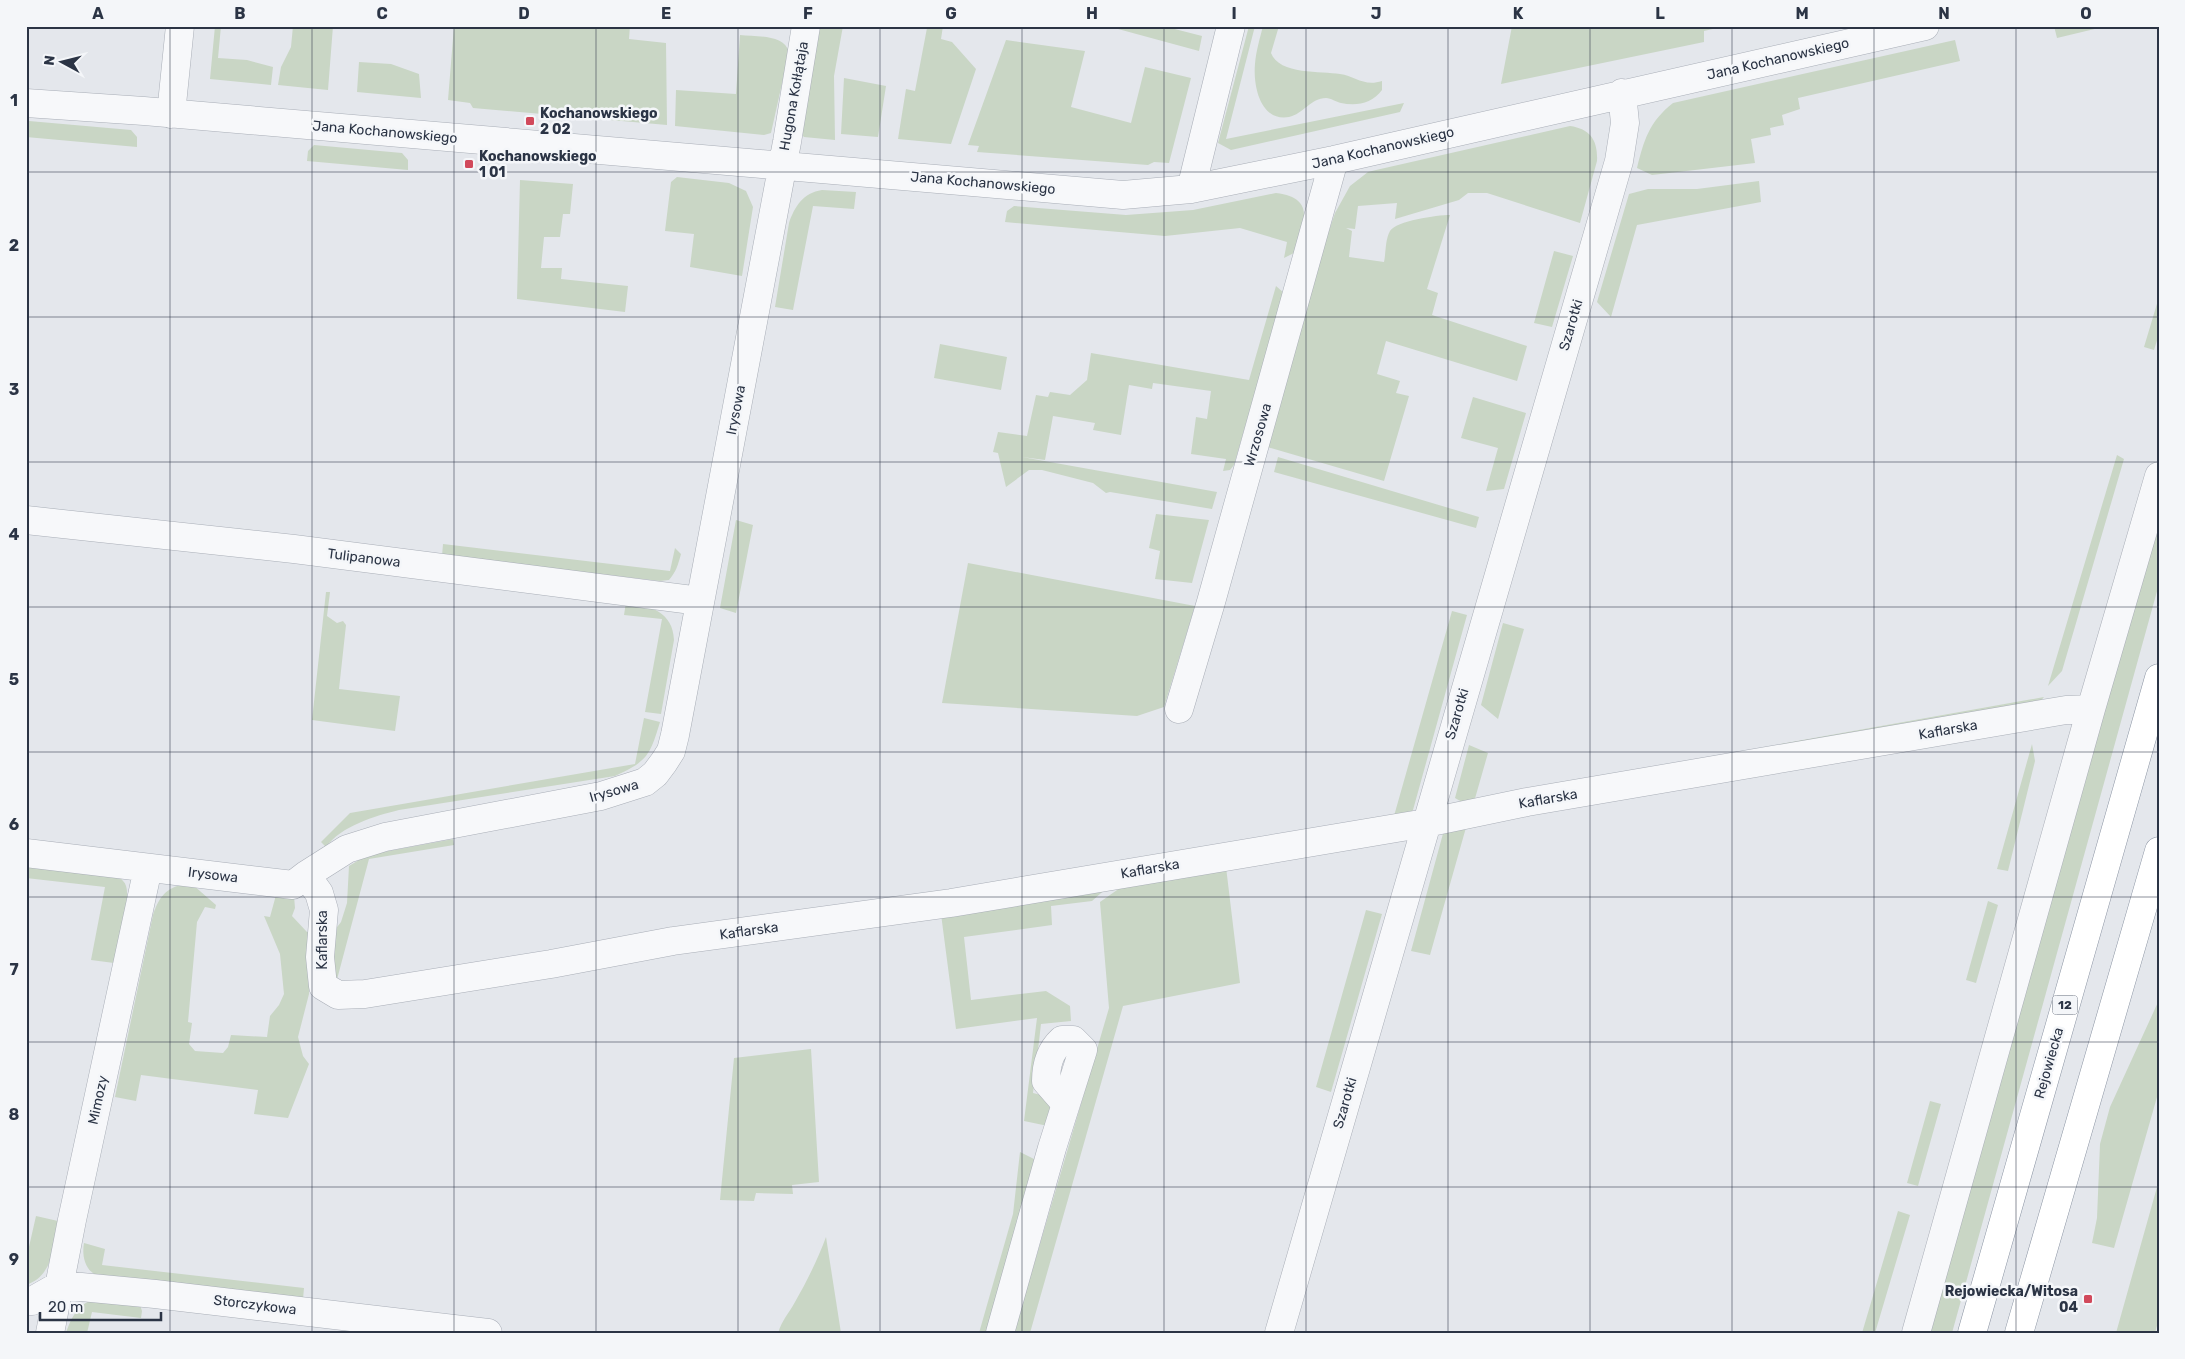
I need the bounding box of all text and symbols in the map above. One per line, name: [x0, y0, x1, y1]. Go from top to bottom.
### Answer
text: A: [92, 4, 104, 23]
text: B: [234, 4, 246, 23]
text: C: [376, 4, 388, 23]
text: D: [518, 4, 530, 23]
text: E: [661, 4, 671, 23]
text: F: [803, 4, 813, 23]
text: G: [945, 4, 957, 23]
text: H: [1086, 4, 1098, 23]
text: I: [1231, 4, 1237, 23]
text: J: [1371, 4, 1381, 23]
text: K: [1513, 4, 1524, 23]
text: L: [1655, 4, 1665, 23]
text: M: [1795, 4, 1809, 23]
text: N: [1938, 4, 1950, 23]
text: O: [2080, 4, 2092, 23]
street label: Jana Kochanowskiego: [1705, 34, 1851, 84]
north arrow: [38, 38, 88, 88]
street label: Hugona Kołłątaja: [776, 40, 812, 152]
text: N: [41, 54, 59, 67]
text: 1: [10, 91, 18, 110]
place label: Kochanowskiego 2 02: [540, 105, 658, 138]
marker: Kochanowskiego 2 02: [524, 115, 536, 127]
street label: Jana Kochanowskiego: [312, 117, 458, 147]
street label: Jana Kochanowskiego: [1310, 123, 1456, 173]
place label: Kochanowskiego 1 01: [479, 148, 597, 181]
marker: Kochanowskiego 1 01: [463, 158, 475, 170]
street label: Jana Kochanowskiego: [910, 168, 1056, 198]
text: 2: [9, 236, 19, 255]
street label: Szarotki: [1556, 297, 1586, 353]
text: 3: [9, 380, 19, 399]
street label: Irysowa: [723, 384, 749, 436]
street label: Wrzosowa: [1241, 401, 1275, 469]
text: 4: [9, 525, 20, 544]
street label: Tulipanowa: [327, 545, 401, 571]
text: 5: [9, 670, 19, 689]
street label: Szarotki: [1442, 686, 1472, 742]
street label: Kaflarska: [1917, 716, 1979, 744]
street label: Irysowa: [587, 776, 641, 806]
street label: Kaflarska: [1517, 785, 1579, 813]
text: 6: [9, 815, 19, 834]
street label: Kaflarska: [1119, 855, 1181, 883]
street label: Irysowa: [187, 863, 239, 887]
street label: Kaflarska: [314, 910, 331, 970]
street label: Kaflarska: [718, 918, 780, 944]
text: 7: [9, 960, 19, 979]
road number: 12: [2052, 996, 2078, 1014]
street label: Rejowiecka: [2031, 1025, 2067, 1101]
street label: Mimozy: [85, 1074, 112, 1126]
street label: Szarotki: [1330, 1075, 1360, 1131]
text: 8: [9, 1105, 20, 1124]
text: 9: [9, 1250, 19, 1269]
place label: Rejowiecka/Witosa 04: [1945, 1283, 2078, 1316]
scale bar: [40, 1289, 161, 1321]
street label: Storczykowa: [213, 1291, 297, 1319]
marker: Rejowiecka/Witosa 04: [2082, 1293, 2094, 1305]
text: 20 m: [48, 1298, 83, 1316]

